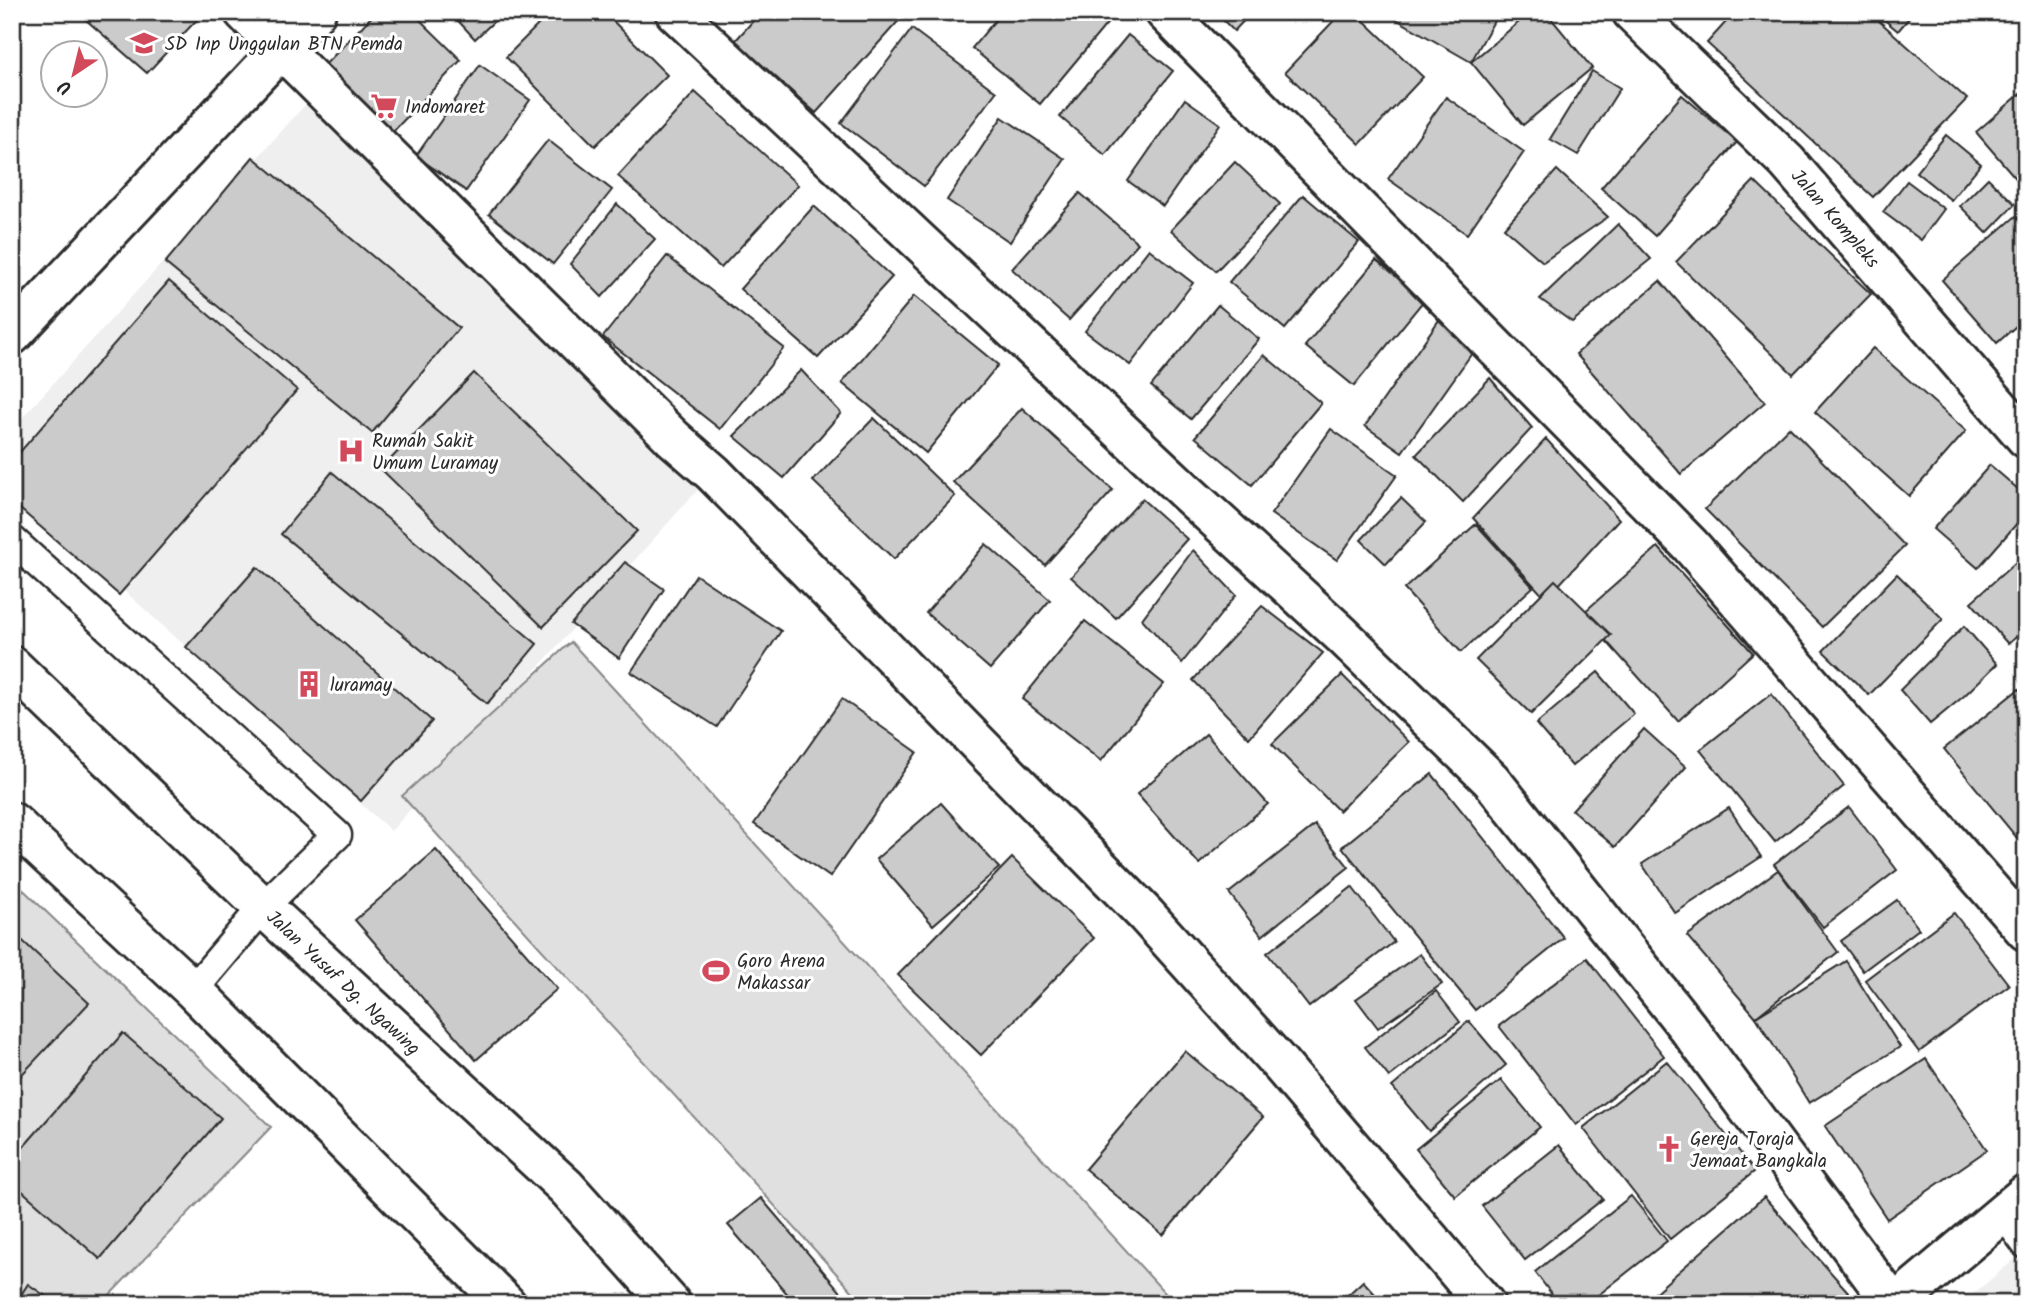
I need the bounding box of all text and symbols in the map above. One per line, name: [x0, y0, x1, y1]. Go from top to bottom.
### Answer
school or university icon: SD Inp Unggulan BTN Pemda: [129, 28, 159, 58]
place label: SD Inp Unggulan BTN Pemda: [165, 30, 403, 60]
north arrow: [38, 38, 108, 108]
text: U: [52, 70, 79, 102]
supermarket icon: Indomaret: [369, 91, 399, 121]
place label: Indomaret: [405, 93, 486, 123]
street label: Jalan Kompleks: [1783, 163, 1886, 276]
place label: Rumah Sakit Umum Luramay: [372, 427, 499, 479]
hospital icon: Rumah Sakit Umum Luramay: [336, 436, 366, 466]
building icon: luramay: [294, 669, 324, 699]
place label: luramay: [330, 671, 393, 701]
street label: Jalan Yusuf Dg. Ngawing: [259, 904, 427, 1063]
place label: Goro Arena Makassar: [737, 947, 825, 999]
sports icon: Goro Arena Makassar: [701, 956, 731, 986]
place label: Gereja Toraja Jemaat Bangkala: [1690, 1125, 1827, 1177]
church icon: Gereja Toraja Jemaat Bangkala: [1654, 1134, 1684, 1164]

